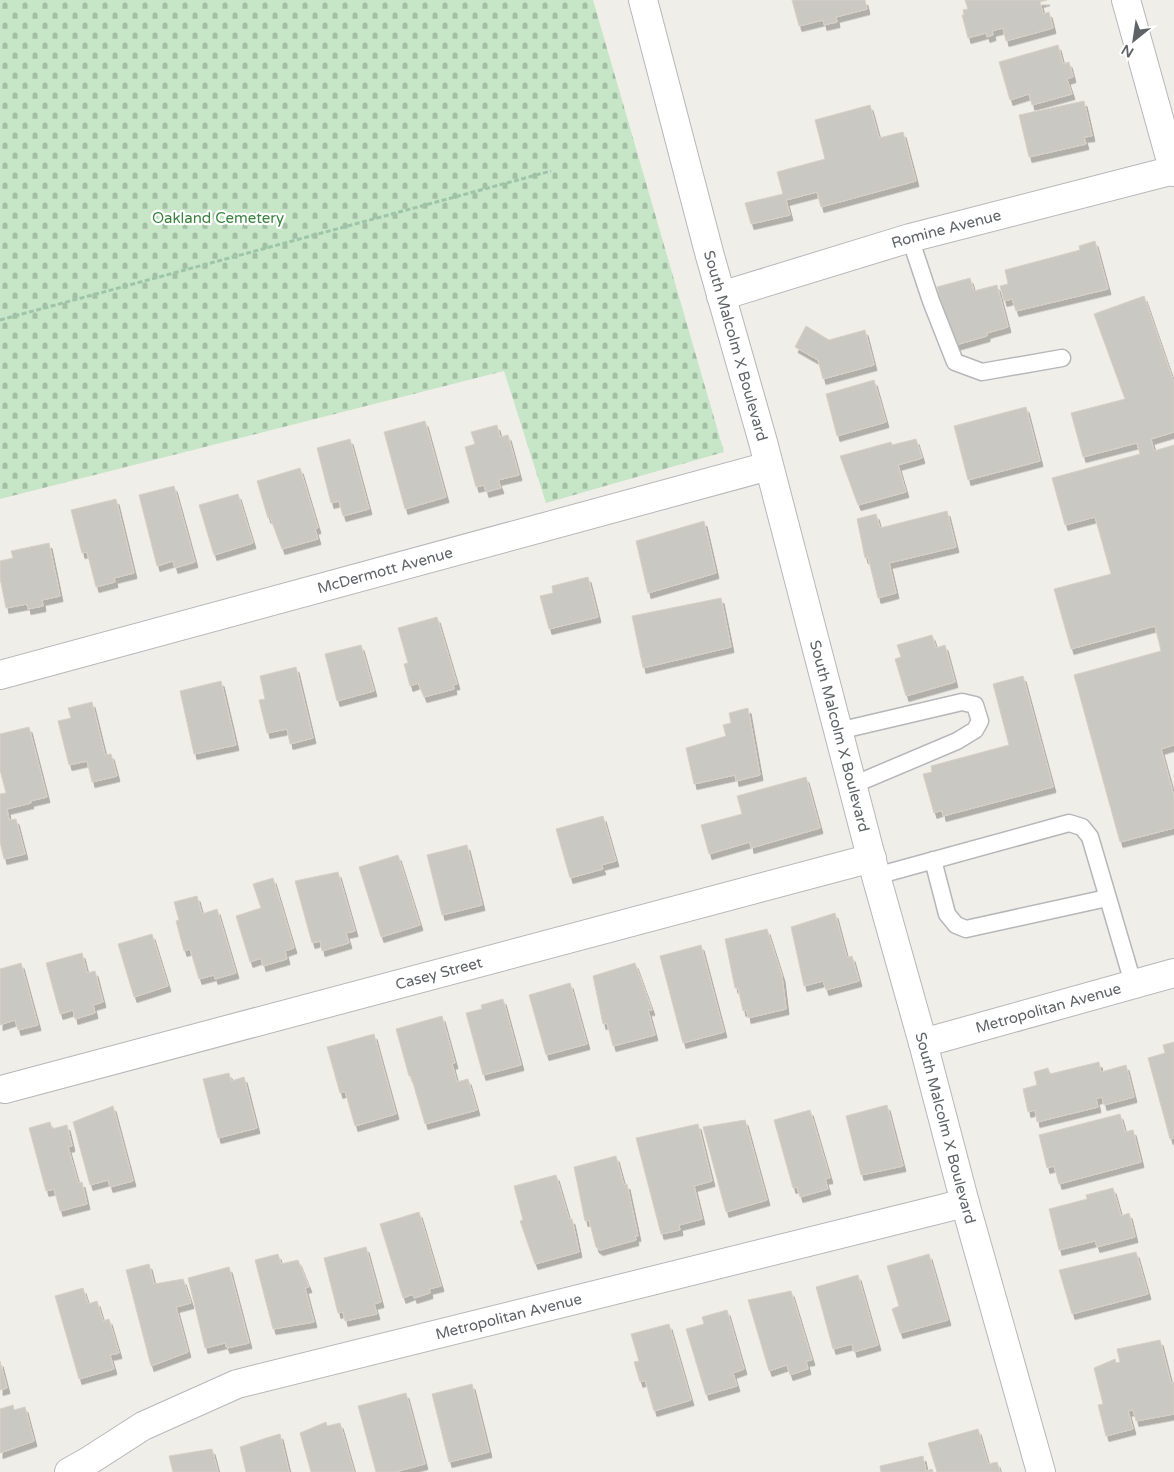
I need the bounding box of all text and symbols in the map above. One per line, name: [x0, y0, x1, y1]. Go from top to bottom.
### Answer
north arrow: [1109, 15, 1159, 65]
text: N: [1119, 41, 1137, 61]
street label: Romine Avenue: [889, 206, 1003, 252]
park label: Oakland Cemetery: [152, 209, 284, 227]
street label: South Malcolm X Boulevard: [700, 249, 771, 443]
street label: McDermott Avenue: [315, 543, 455, 597]
street label: South Malcolm X Boulevard: [806, 638, 873, 834]
street label: Casey Street: [393, 953, 485, 994]
street label: Metropolitan Avenue: [973, 979, 1123, 1037]
street label: South Malcolm X Boulevard: [911, 1030, 979, 1226]
street label: Metropolitan Avenue: [434, 1290, 584, 1343]

